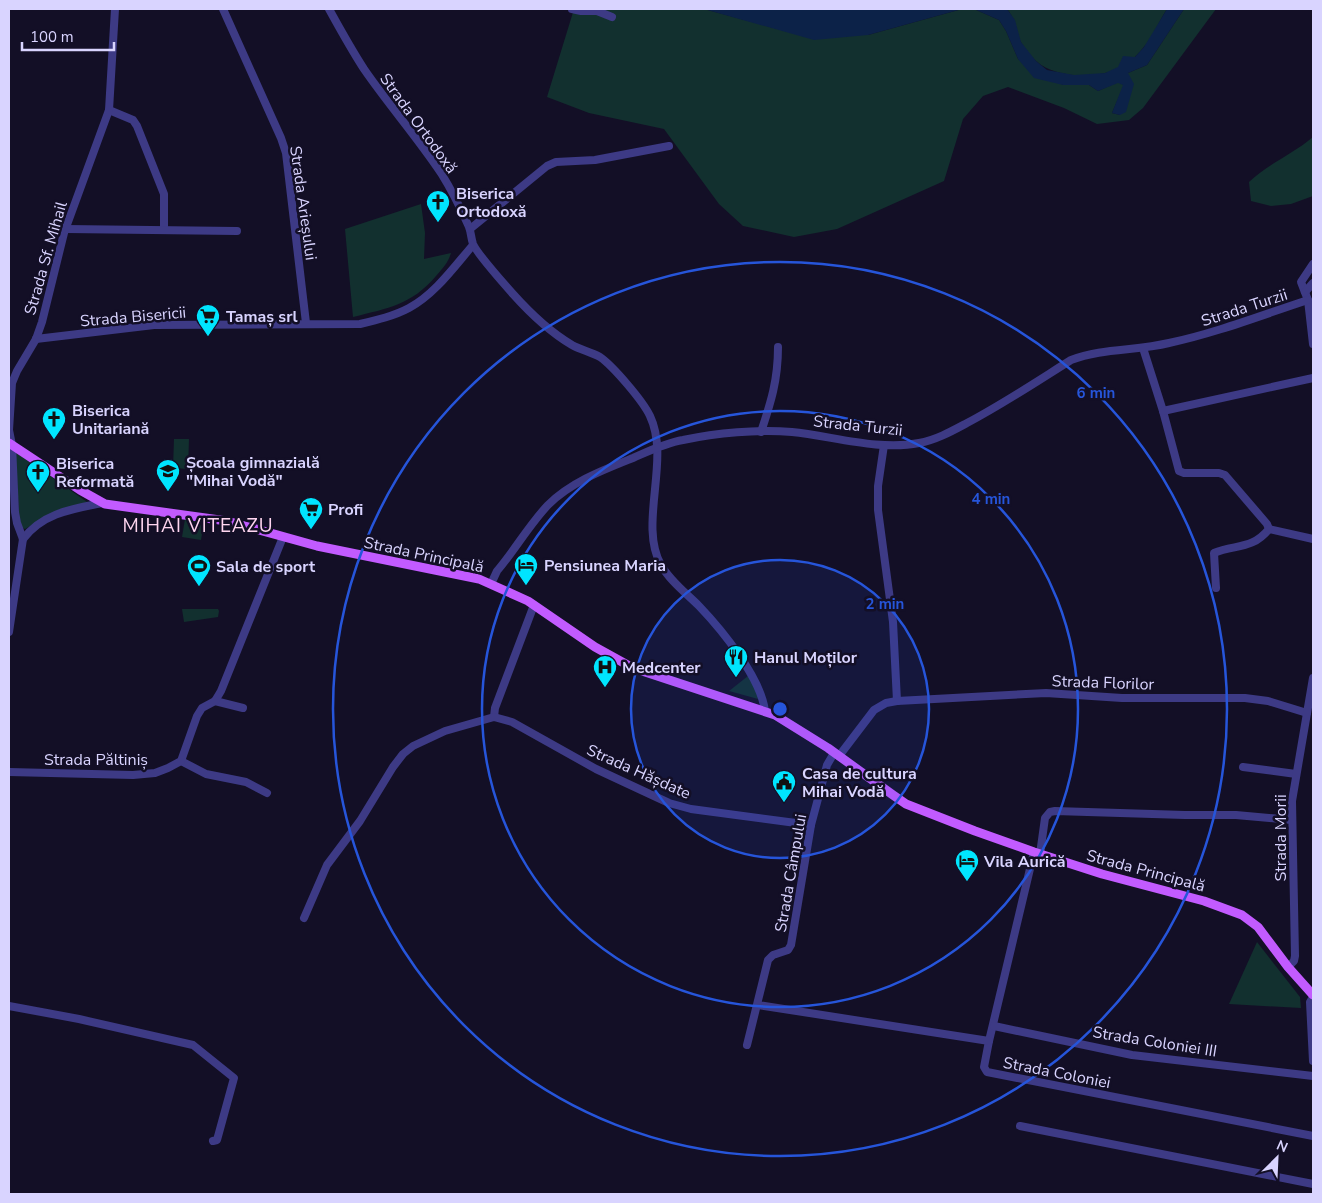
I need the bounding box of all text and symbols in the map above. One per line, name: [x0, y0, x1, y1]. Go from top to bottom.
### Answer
scale bar: [22, 20, 115, 52]
text: 100 m: [30, 27, 74, 47]
street label: Strada Ortodoxă: [374, 69, 462, 178]
street label: Strada Arieșului: [284, 145, 322, 262]
place label: Biserica Ortodoxă: [456, 183, 527, 223]
church icon: Biserica Ortodoxă: [425, 189, 451, 223]
street label: Strada Sf. Mihail: [19, 199, 73, 318]
street label: Strada Turzii: [1198, 284, 1290, 332]
street label: Strada Bisericii: [79, 301, 187, 333]
supermarket icon: Tamaș srl: [195, 303, 221, 337]
place label: Tamaș srl: [226, 306, 298, 328]
text: 6 min: [1077, 383, 1115, 403]
place label: Biserica Unitariană: [72, 400, 149, 440]
church icon: Biserica Unitariană: [41, 406, 67, 440]
street label: Strada Turzii: [812, 410, 904, 442]
place label: Școala gimnazială "Mihai Vodă": [186, 452, 320, 492]
place label: Biserica Reformată: [56, 453, 134, 493]
school or university icon: Școala gimnazială "Mihai Vodă": [155, 458, 181, 492]
church icon: Biserica Reformată: [25, 459, 51, 493]
text: 4 min: [972, 489, 1010, 509]
supermarket icon: Profi: [298, 496, 324, 530]
place label: Profi: [328, 499, 363, 521]
district label: MIHAI VITEAZU: [122, 513, 274, 539]
street label: Strada Principală: [362, 532, 486, 578]
hotel icon: Pensiunea Maria: [513, 552, 539, 586]
sports icon: Sala de sport: [186, 553, 212, 587]
place label: Pensiunea Maria: [544, 555, 666, 577]
place label: Sala de sport: [216, 556, 316, 578]
text: 2 min: [866, 594, 904, 614]
restaurant icon: Hanul Moților: [723, 644, 749, 678]
place label: Hanul Moților: [754, 647, 858, 669]
hospital icon: Medcenter: [592, 654, 618, 688]
place label: Medcenter: [622, 657, 701, 679]
street label: Strada Florilor: [1051, 670, 1155, 696]
centre of rings: [771, 700, 789, 718]
street label: Strada Hășdate: [583, 739, 694, 805]
street label: Strada Păltiniș: [44, 749, 148, 771]
place label: Casa de cultura Mihai Vodă: [802, 763, 917, 803]
public building icon: Casa de cultura Mihai Vodă: [771, 769, 797, 803]
street label: Strada Morii: [1270, 794, 1292, 882]
street label: Strada Câmpului: [770, 812, 812, 934]
street label: Strada Principală: [1084, 845, 1208, 897]
hotel icon: Vila Aurică: [954, 848, 980, 882]
place label: Vila Aurică: [983, 851, 1065, 873]
street label: Strada Coloniei III: [1091, 1021, 1219, 1063]
street label: Strada Coloniei: [1001, 1052, 1112, 1094]
north arrow: [1252, 1133, 1302, 1183]
text: N: [1273, 1136, 1291, 1157]

